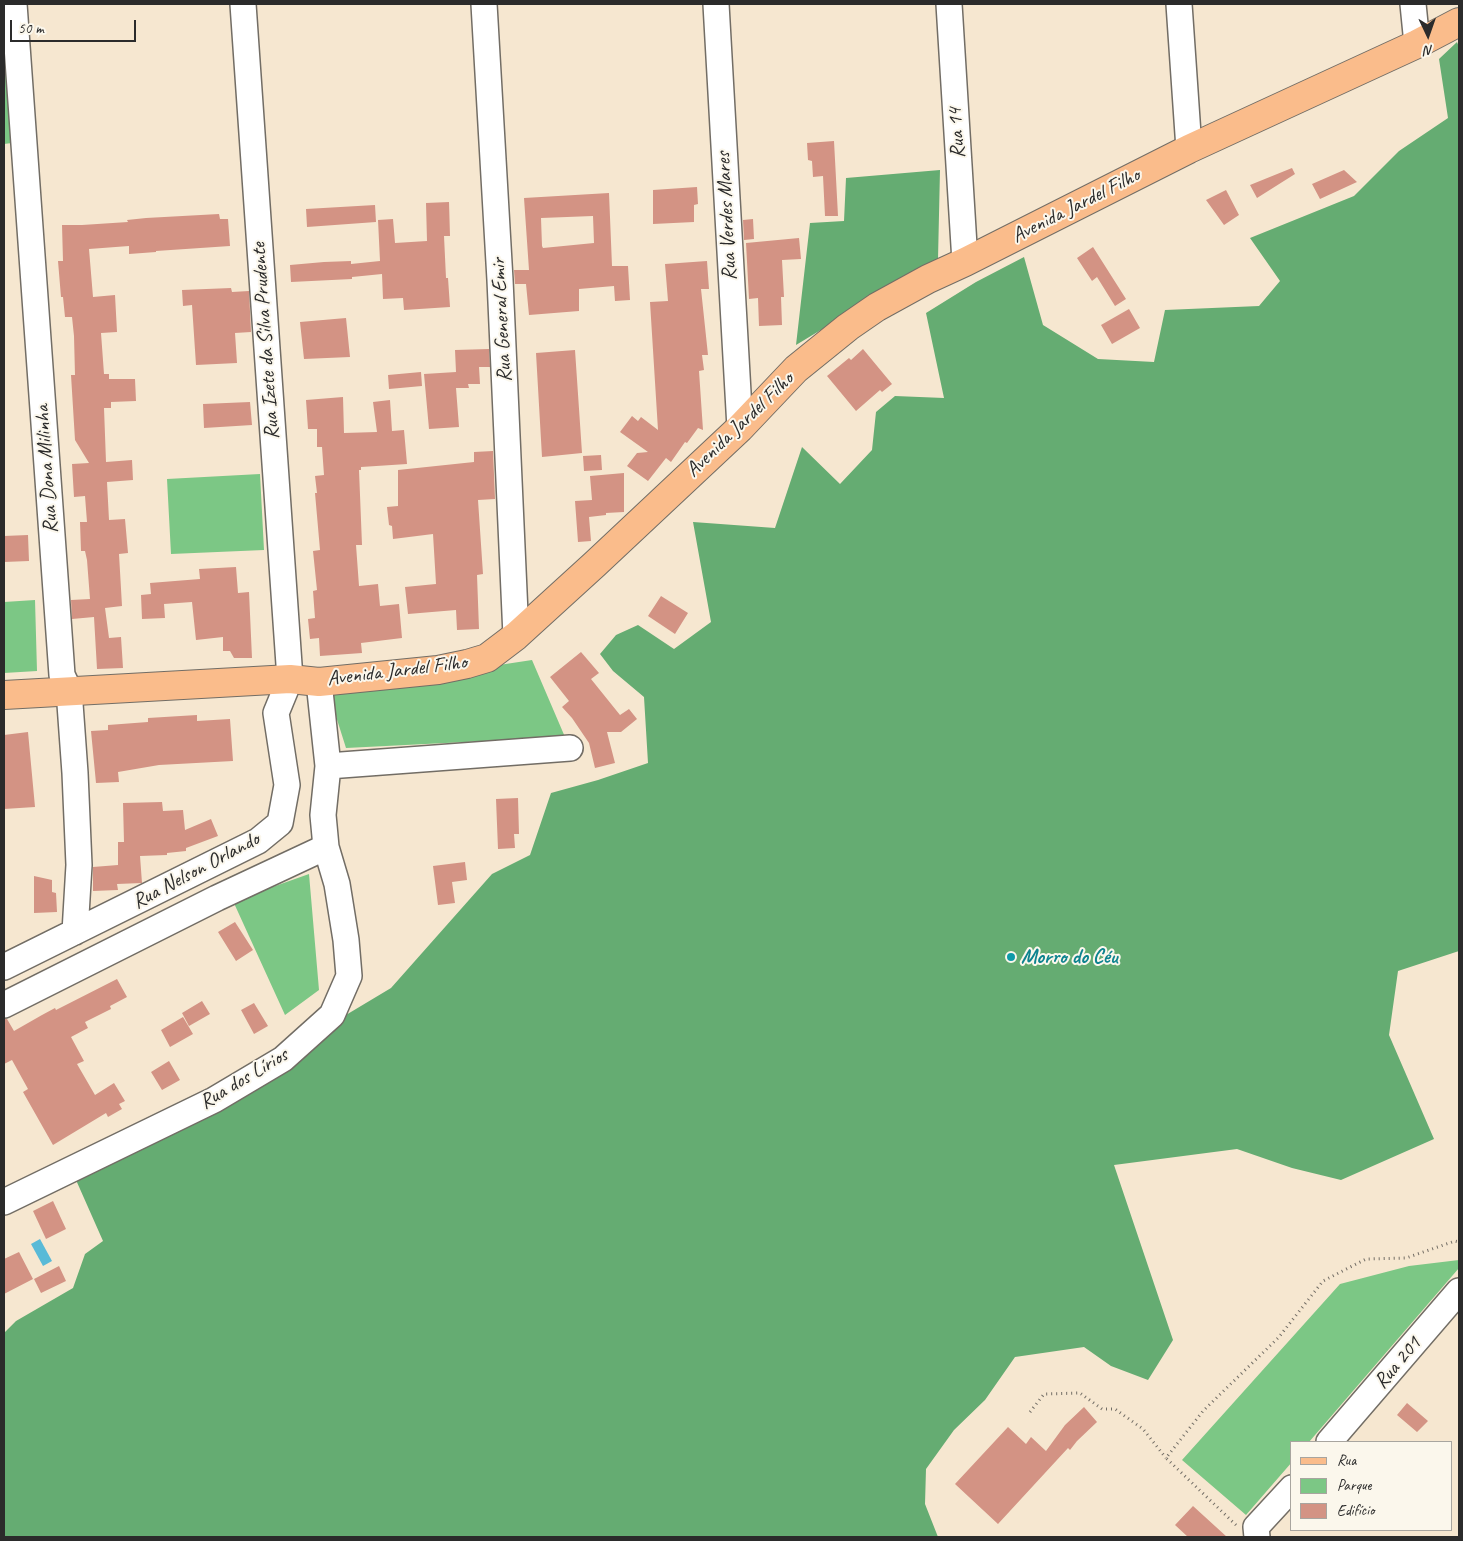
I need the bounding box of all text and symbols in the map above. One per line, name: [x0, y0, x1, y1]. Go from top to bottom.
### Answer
scale bar: [12, 10, 139, 42]
north arrow: [1403, 10, 1453, 60]
text: 50 m: [18, 19, 44, 38]
text: N: [1424, 42, 1434, 59]
street label: Rua 14: [943, 107, 971, 159]
street label: Rua Verdes Mares: [711, 151, 743, 281]
street label: Avenida Jardel Filho: [1008, 163, 1144, 249]
street label: Rua Izete da Silva Prudente: [247, 242, 285, 440]
street label: Rua General Emir: [486, 257, 518, 383]
street label: Avenida Jardel Filho: [681, 367, 799, 483]
street label: Rua Dona Milinha: [30, 404, 64, 534]
street label: Avenida Jardel Filho: [326, 650, 468, 692]
street label: Rua Nelson Orlando: [128, 827, 264, 915]
place label: Morro do Céu: [1021, 944, 1117, 970]
marker: Morro do Céu: [1005, 951, 1017, 963]
street label: Rua dos Lírios: [195, 1043, 293, 1115]
street label: Rua 201: [1369, 1332, 1427, 1394]
legend: [1290, 1441, 1453, 1531]
text: Rua: [1337, 1451, 1356, 1470]
text: Parque: [1337, 1476, 1371, 1495]
text: Edifício: [1337, 1501, 1374, 1520]

